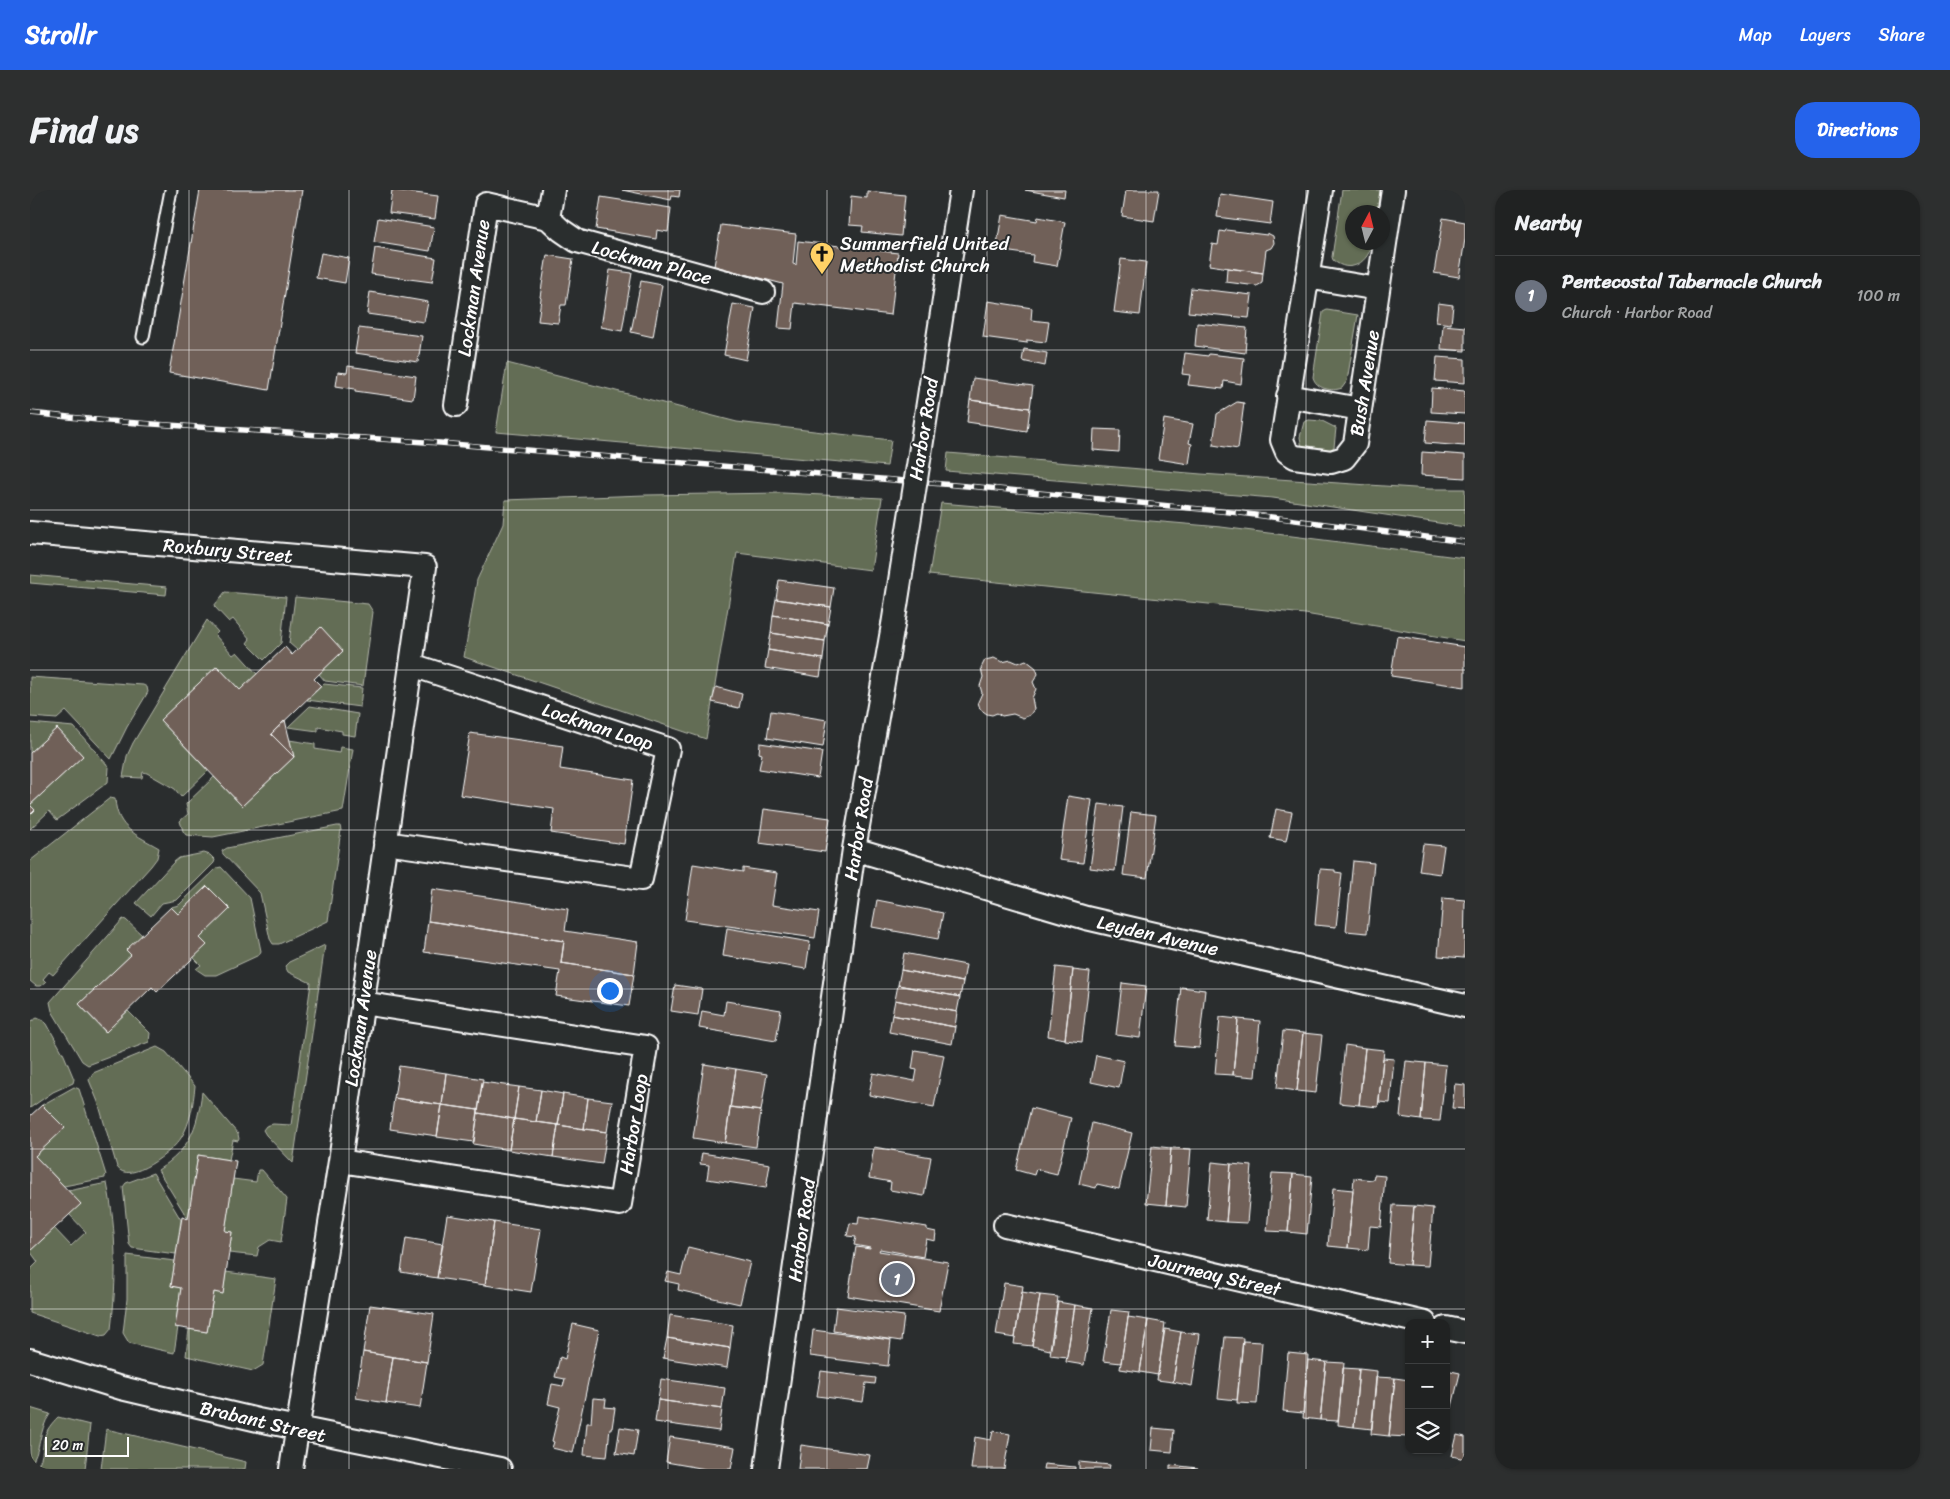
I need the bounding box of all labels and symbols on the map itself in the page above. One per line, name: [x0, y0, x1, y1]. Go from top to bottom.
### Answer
north arrow: [1345, 205, 1390, 250]
street label: Lockman Avenue: [448, 217, 499, 359]
place label: Summerfield United Methodist Church: [840, 227, 1010, 282]
street label: Lockman Place: [588, 231, 716, 294]
church icon: Summerfield United Methodist Church: [809, 241, 835, 275]
street label: Bush Avenue: [1340, 327, 1389, 439]
street label: Harbor Road: [899, 373, 948, 483]
street label: Roxbury Street: [162, 528, 294, 573]
street label: Lockman Loop: [538, 693, 658, 760]
street label: Harbor Road: [834, 773, 883, 883]
street label: Leyden Avenue: [1094, 905, 1222, 966]
street label: Lockman Avenue: [335, 947, 386, 1089]
your location: [597, 978, 623, 1004]
street label: Harbor Loop: [609, 1072, 658, 1177]
street label: Harbor Road: [778, 1174, 825, 1284]
street label: Journeay Street: [1145, 1243, 1286, 1306]
pin: 1: [881, 1260, 913, 1298]
street label: Brabant Street: [197, 1391, 329, 1452]
scale bar: [45, 1434, 129, 1457]

